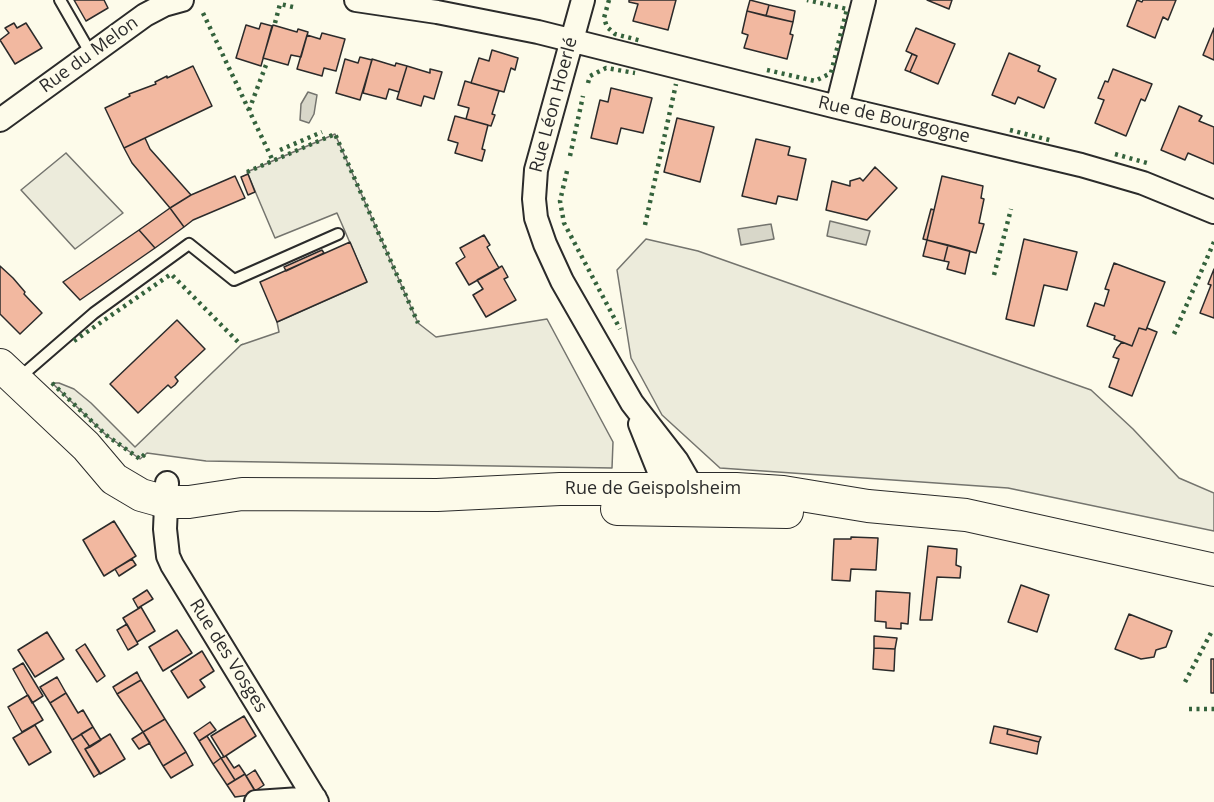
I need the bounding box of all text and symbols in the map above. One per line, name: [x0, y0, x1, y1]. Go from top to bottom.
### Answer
street label: Rue du Melon: [36, 12, 142, 98]
street label: Rue Léon Hoerlé: [526, 35, 582, 175]
street label: Rue de Bourgogne: [816, 92, 972, 148]
street label: Rue de Geispolsheim: [565, 478, 741, 500]
street label: Rue des Vosges: [184, 595, 272, 717]

